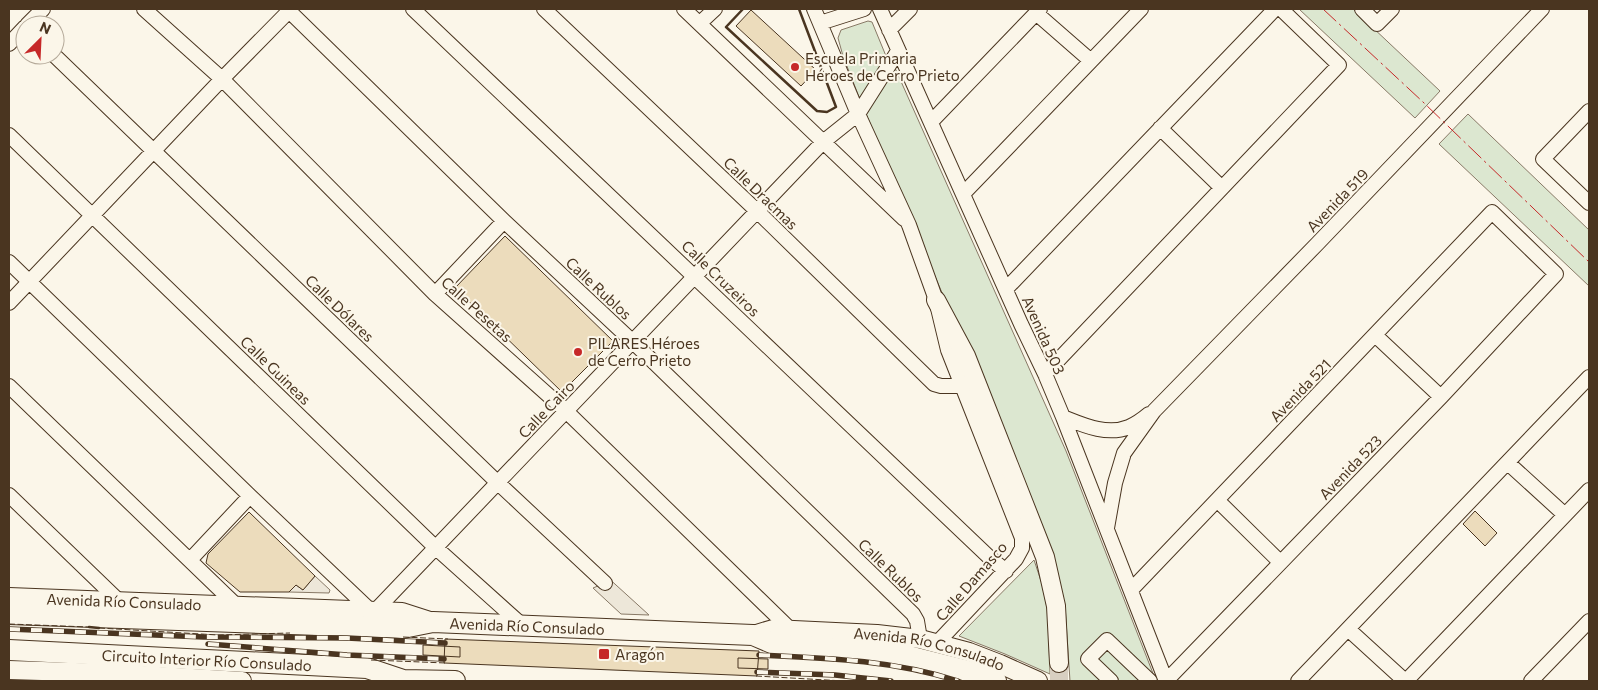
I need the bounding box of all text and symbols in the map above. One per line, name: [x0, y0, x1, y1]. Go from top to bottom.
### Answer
north arrow: [15, 15, 65, 65]
text: N: [37, 18, 54, 38]
place label: Escuela Primaria Héroes de Cerro Prieto: [805, 49, 960, 84]
marker: Escuela Primaria Héroes de Cerro Prieto: [789, 61, 801, 73]
street label: Calle Dracmas: [720, 153, 802, 233]
street label: Avenida 519: [1302, 165, 1372, 235]
street label: Calle Cruzeiros: [678, 236, 764, 320]
street label: Calle Rublos: [562, 253, 636, 323]
street label: Calle Dólares: [302, 271, 378, 345]
street label: Calle Pesetas: [438, 273, 516, 346]
street label: Avenida 503: [1019, 293, 1069, 377]
street label: Calle Guineas: [237, 332, 315, 408]
place label: PILARES Héroes de Cerro Prieto: [588, 334, 700, 369]
marker: PILARES Héroes de Cerro Prieto: [572, 346, 584, 358]
street label: Avenida 521: [1266, 355, 1334, 425]
street label: Calle Cairo: [514, 376, 578, 442]
street label: Avenida 523: [1315, 431, 1385, 503]
street label: Calle Rublos: [855, 535, 927, 605]
street label: Calle Damasco: [932, 538, 1010, 624]
street label: Avenida Río Consulado: [46, 589, 202, 613]
street label: Avenida Río Consulado: [449, 614, 605, 638]
street label: Avenida Río Consulado: [853, 624, 1007, 674]
place label: Aragón: [615, 645, 665, 663]
street label: Circuito Interior Río Consulado: [101, 646, 312, 674]
marker: Aragón: [597, 647, 611, 661]

